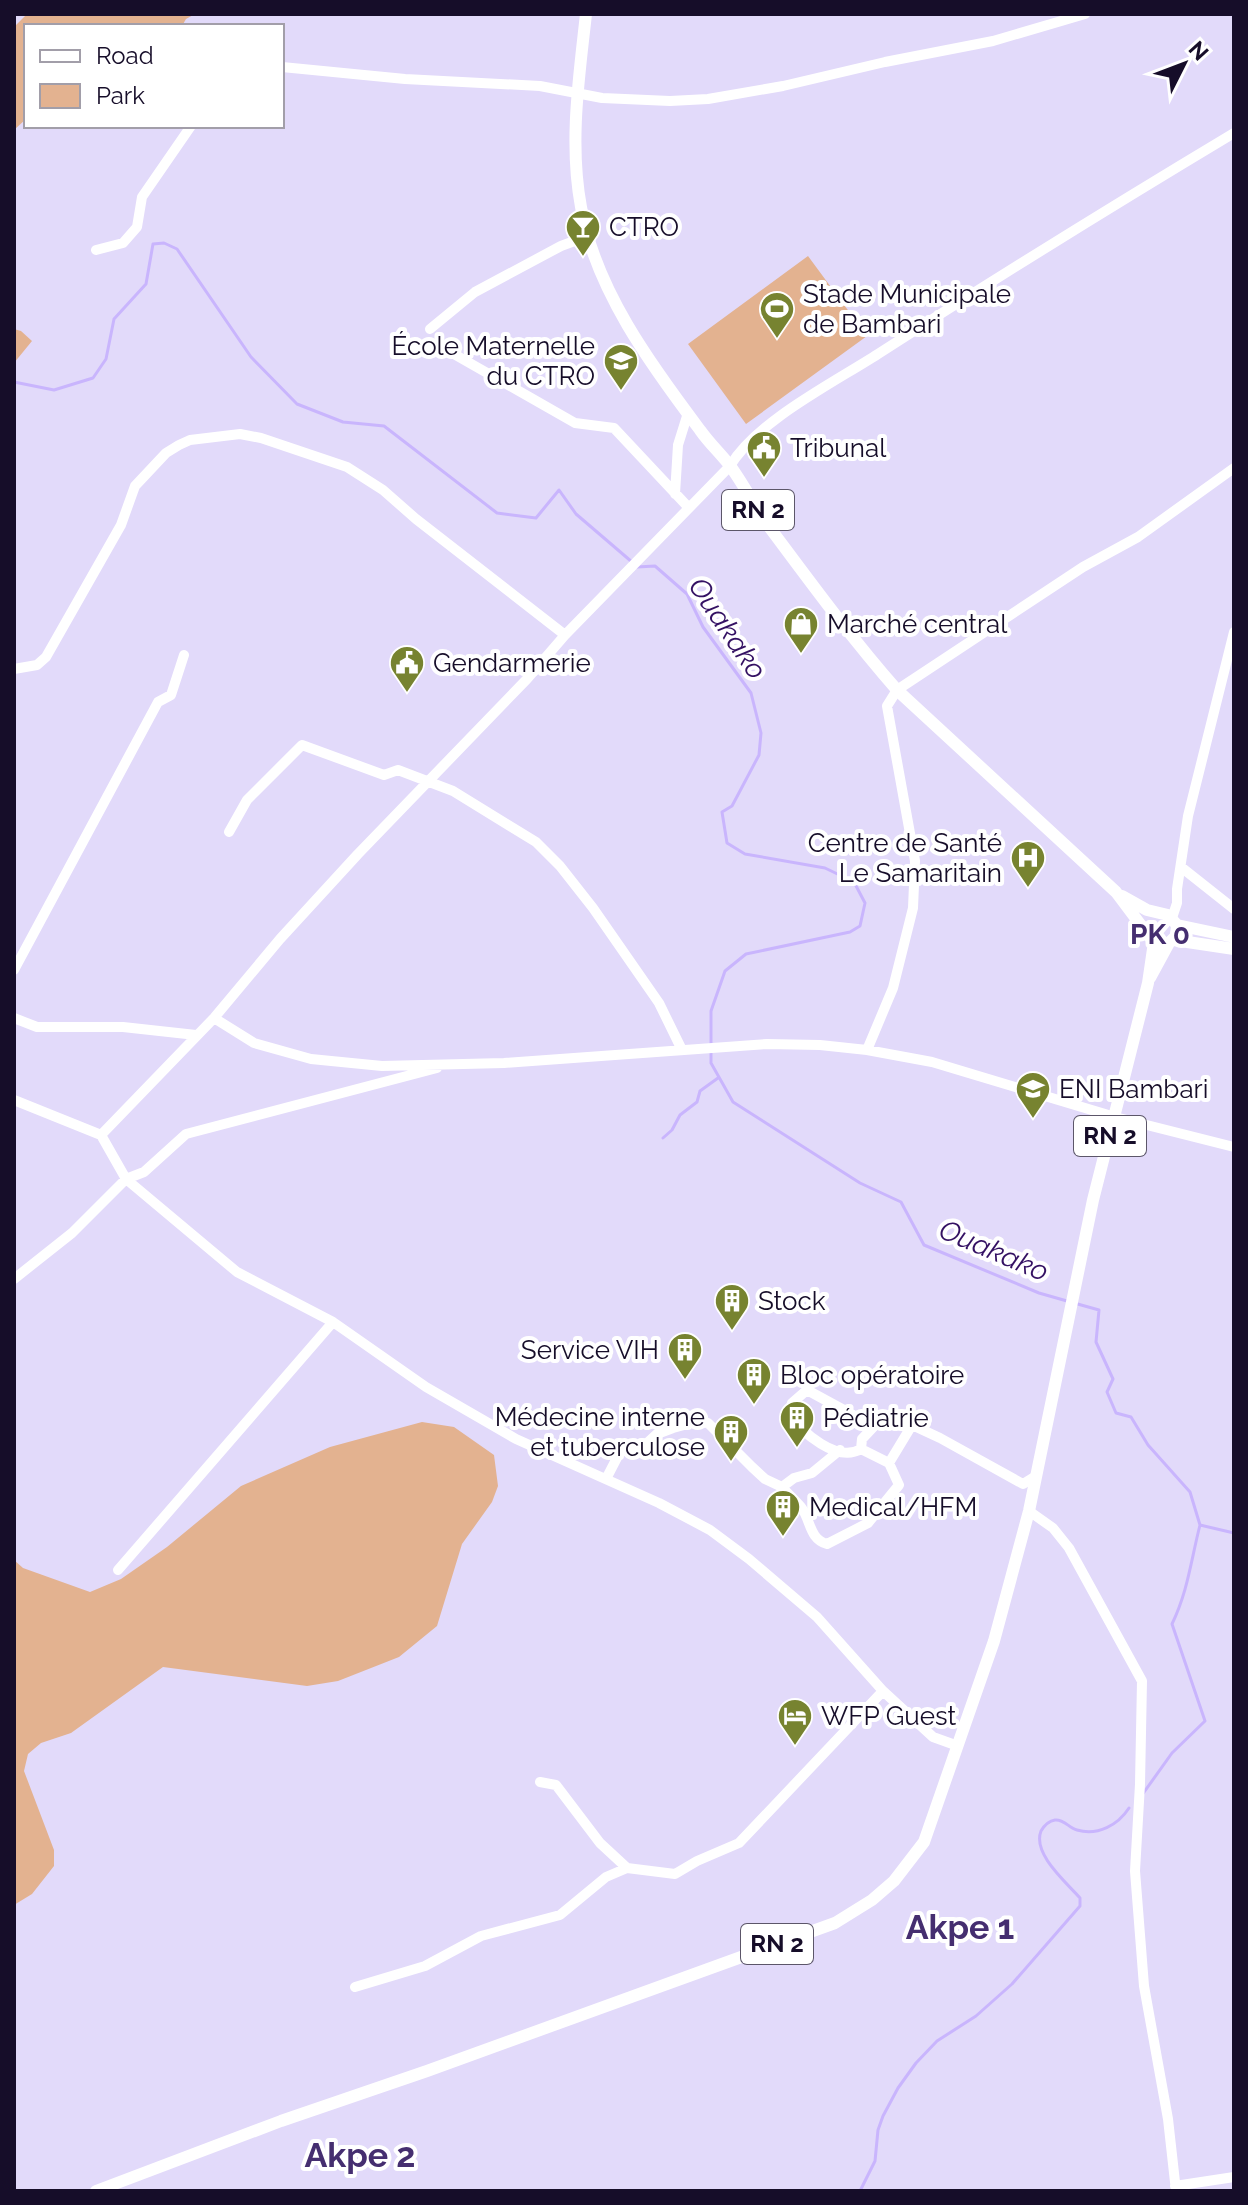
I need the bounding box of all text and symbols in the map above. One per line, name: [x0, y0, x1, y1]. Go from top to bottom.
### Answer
legend: [24, 24, 284, 128]
north arrow: [1144, 24, 1224, 104]
text: N: [1184, 36, 1214, 66]
text: Road: [96, 41, 154, 70]
text: Park: [96, 81, 145, 110]
bar icon: CTRO: [564, 208, 602, 258]
place label: CTRO: [609, 212, 679, 242]
place label: Stade Municipale de Bambari: [803, 279, 1011, 339]
sports icon: Stade Municipale de Bambari: [758, 290, 796, 340]
place label: École Maternelle du CTRO: [392, 331, 595, 391]
school or university icon: École Maternelle du CTRO: [602, 342, 640, 392]
public building icon: Tribunal: [745, 429, 783, 479]
place label: Tribunal: [790, 433, 887, 463]
road number: RN 2: [722, 490, 794, 530]
water label: Ouakako: [682, 571, 774, 685]
shop icon: Marché central: [782, 605, 820, 655]
place label: Marché central: [827, 609, 1008, 639]
public building icon: Gendarmerie: [388, 644, 426, 694]
place label: Gendarmerie: [433, 648, 591, 678]
place label: Centre de Santé Le Samaritain: [808, 828, 1002, 888]
hospital icon: Centre de Santé Le Samaritain: [1009, 839, 1047, 889]
district label: PK 0: [1130, 918, 1190, 951]
school or university icon: ENI Bambari: [1014, 1070, 1052, 1120]
place label: ENI Bambari: [1059, 1074, 1208, 1104]
road number: RN 2: [1074, 1116, 1146, 1156]
water label: Ouakako: [934, 1213, 1053, 1288]
building icon: Stock: [713, 1282, 751, 1332]
place label: Stock: [758, 1286, 826, 1316]
building icon: Service VIH: [666, 1331, 704, 1381]
place label: Service VIH: [521, 1335, 659, 1365]
building icon: Bloc opératoire: [735, 1356, 773, 1406]
place label: Bloc opératoire: [780, 1360, 964, 1390]
building icon: Pédiatrie: [778, 1399, 816, 1449]
place label: Médecine interne et tuberculose: [495, 1402, 705, 1462]
place label: Pédiatrie: [823, 1403, 929, 1433]
building icon: Médecine interne et tuberculose: [712, 1413, 750, 1463]
building icon: Medical/HFM: [764, 1488, 802, 1538]
place label: Medical/HFM: [809, 1492, 977, 1522]
hotel icon: WFP Guest: [776, 1697, 814, 1747]
place label: WFP Guest: [821, 1701, 957, 1731]
district label: Akpe 1: [906, 1907, 1014, 1947]
road number: RN 2: [741, 1924, 813, 1964]
district label: Akpe 2: [304, 2135, 416, 2175]

